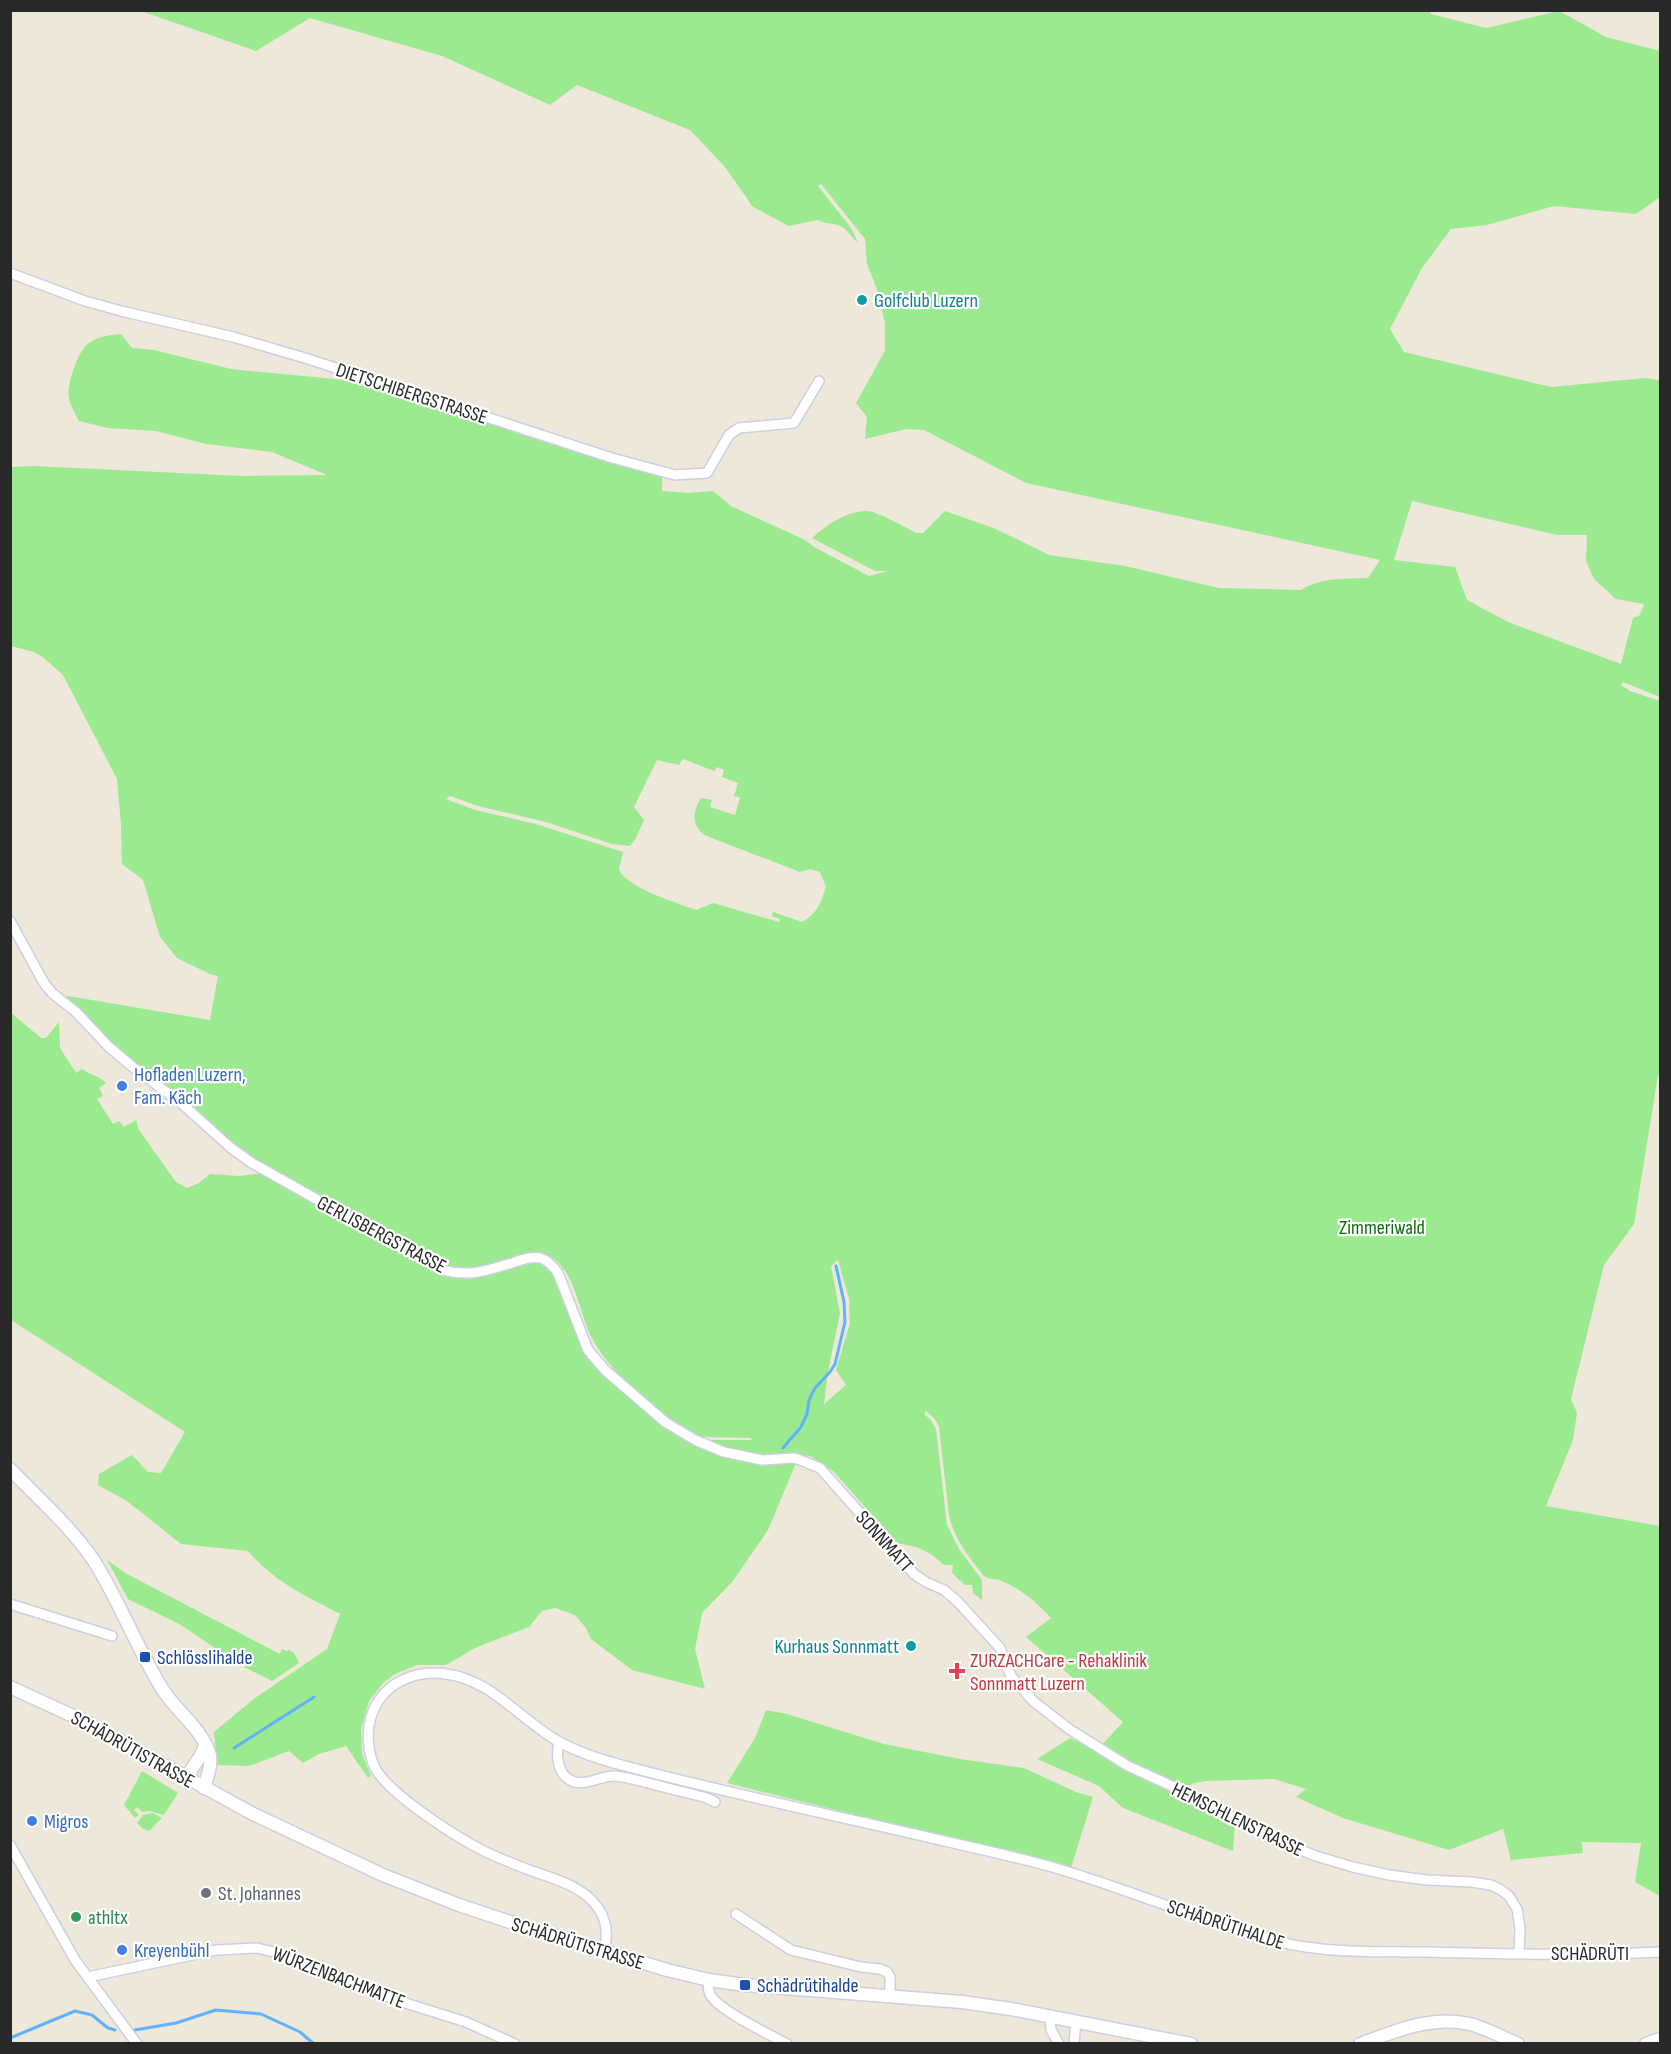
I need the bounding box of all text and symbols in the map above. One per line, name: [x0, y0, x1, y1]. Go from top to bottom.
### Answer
place label: Golfclub Luzern: [874, 289, 978, 313]
marker: Golfclub Luzern: [855, 293, 869, 307]
street label: DIETSCHIBERGSTRASSE: [333, 358, 490, 430]
place label: Hofladen Luzern, Fam. Käch: [134, 1063, 246, 1110]
marker: Hofladen Luzern, Fam. Käch: [115, 1079, 129, 1093]
street label: GERLISBERGSTRASSE: [313, 1191, 450, 1279]
park label: Zimmeriwald: [1339, 1216, 1425, 1240]
street label: SONNMATT: [850, 1506, 918, 1577]
place label: Kurhaus Sonnmatt: [774, 1635, 899, 1659]
marker: Kurhaus Sonnmatt: [904, 1639, 918, 1653]
place label: Schlösslihalde: [157, 1646, 253, 1670]
place label: ZURZACHCare - Rehaklinik Sonnmatt Luzern: [970, 1649, 1147, 1696]
marker: Schlösslihalde: [138, 1650, 152, 1664]
marker: ZURZACHCare - Rehaklinik Sonnmatt Luzern: [948, 1662, 966, 1680]
street label: SCHÄDRÜTISTRASSE: [67, 1706, 198, 1794]
street label: HEMSCHLENSTRASSE: [1168, 1778, 1307, 1862]
place label: Migros: [44, 1810, 88, 1834]
marker: Migros: [25, 1814, 39, 1828]
place label: St. Johannes: [218, 1882, 301, 1906]
marker: St. Johannes: [199, 1886, 213, 1900]
street label: SCHÄDRÜTIHALDE: [1164, 1895, 1287, 1955]
place label: athltx: [88, 1906, 128, 1930]
marker: athltx: [69, 1910, 83, 1924]
street label: SCHÄDRÜTISTRASSE: [509, 1912, 647, 1975]
place label: Kreyenbühl: [134, 1939, 209, 1963]
street label: WÜRZENBACHMATTE: [269, 1942, 408, 2014]
street label: SCHÄDRÜTI: [1551, 1942, 1629, 1966]
marker: Kreyenbühl: [115, 1943, 129, 1957]
place label: Schädrütihalde: [757, 1974, 858, 1998]
marker: Schädrütihalde: [738, 1978, 752, 1992]

